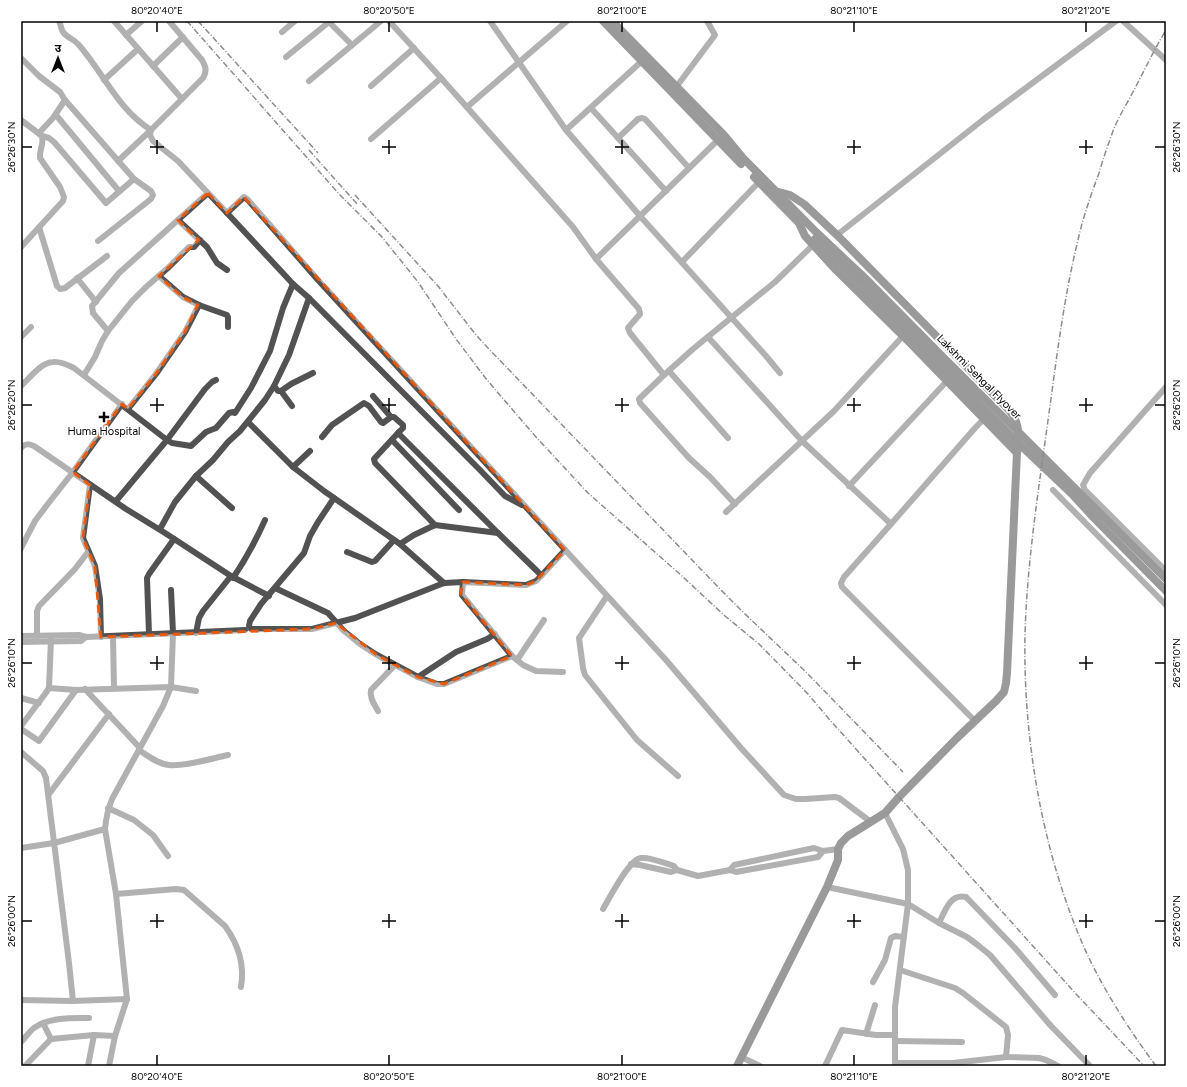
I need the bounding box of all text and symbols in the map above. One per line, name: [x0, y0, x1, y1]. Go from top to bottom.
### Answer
text: 80°20'40"E: [131, 4, 183, 17]
text: 80°20'50"E: [363, 4, 415, 17]
text: 80°21'00"E: [597, 4, 647, 17]
text: 80°21'10"E: [830, 4, 878, 17]
text: 80°21'20"E: [1061, 4, 1111, 17]
north arrow: [38, 38, 78, 78]
text: उ: [55, 42, 62, 55]
text: 26°26'30"N: [5, 122, 18, 172]
text: 26°26'30"N: [1170, 122, 1183, 172]
street label: Lakshmi Sehgal Flyover: [934, 332, 1024, 422]
text: 26°26'20"N: [5, 379, 18, 431]
text: 26°26'20"N: [1170, 379, 1183, 431]
marker: Huma Hospital: [98, 411, 110, 423]
place label: Huma Hospital: [67, 425, 141, 438]
text: 26°26'10"N: [5, 638, 18, 688]
text: 26°26'10"N: [1170, 638, 1183, 688]
text: 26°26'00"N: [5, 895, 18, 947]
text: 26°26'00"N: [1170, 895, 1183, 947]
text: 80°20'40"E: [131, 1070, 183, 1083]
text: 80°20'50"E: [363, 1070, 415, 1083]
text: 80°21'00"E: [597, 1070, 647, 1083]
text: 80°21'10"E: [830, 1070, 878, 1083]
text: 80°21'20"E: [1061, 1070, 1111, 1083]

